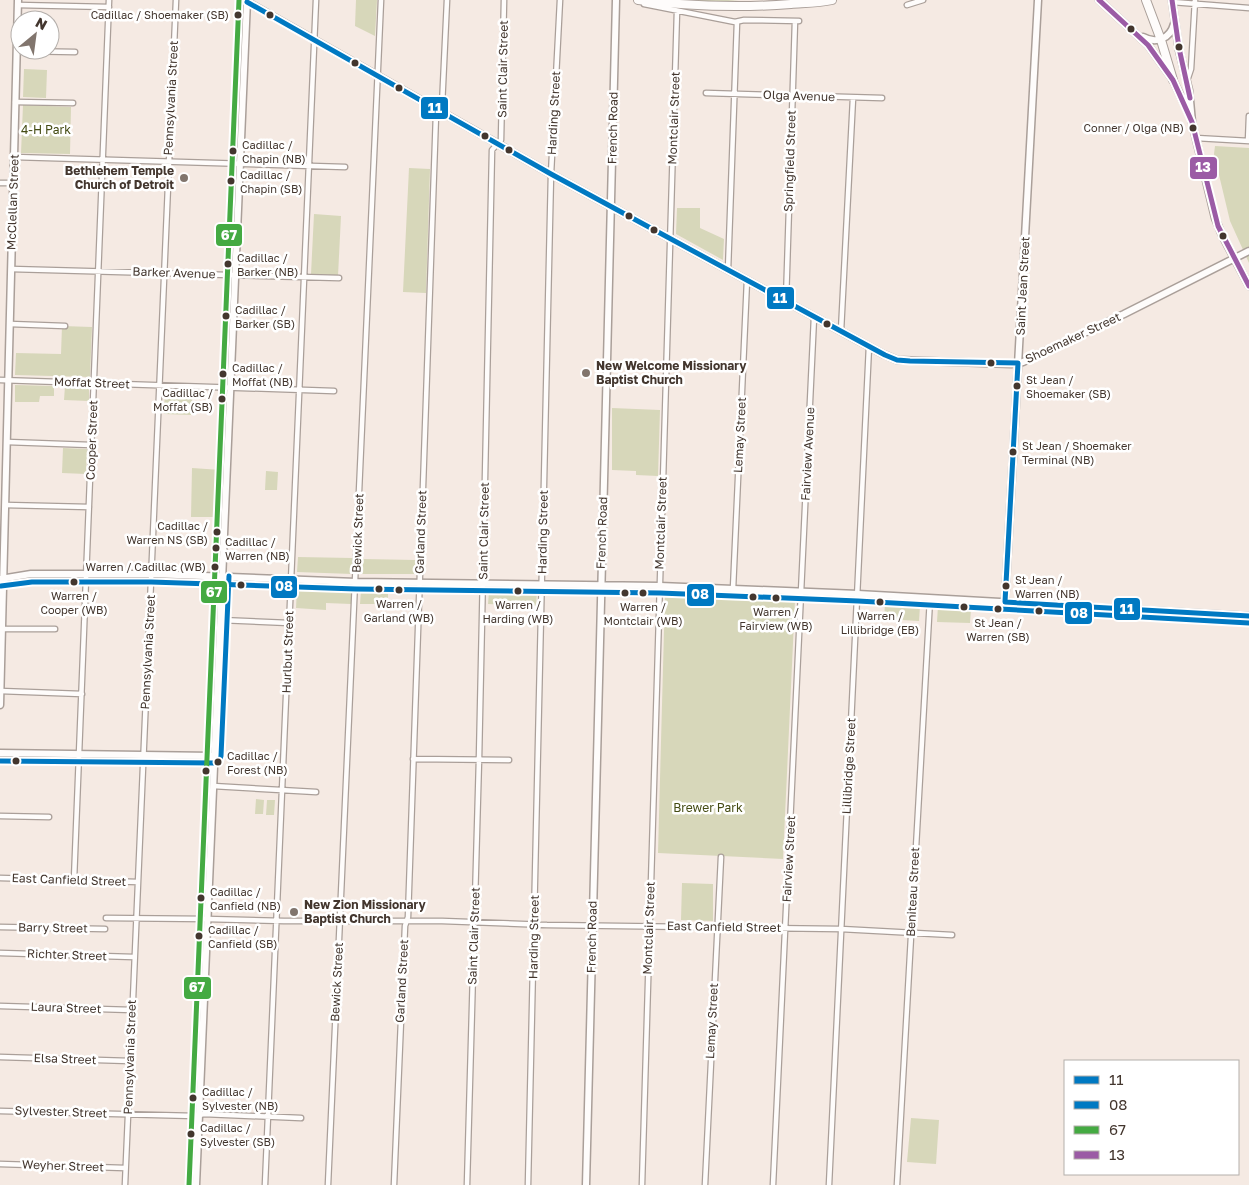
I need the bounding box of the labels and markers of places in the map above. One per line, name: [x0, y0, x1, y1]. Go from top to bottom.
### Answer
place label: Cadillac / Shoemaker (SB): [91, 8, 229, 21]
marker: Cadillac / Shoemaker (SB): [233, 10, 243, 20]
unlabelled marker: [265, 10, 275, 20]
unlabelled marker: [1126, 24, 1136, 34]
unlabelled marker: [1174, 42, 1184, 52]
unlabelled marker: [350, 58, 360, 68]
unlabelled marker: [394, 83, 404, 93]
place label: Conner / Olga (NB): [1084, 121, 1184, 134]
marker: Conner / Olga (NB): [1188, 123, 1198, 133]
unlabelled marker: [480, 131, 490, 141]
place label: Cadillac / Chapin (NB): [242, 138, 306, 165]
unlabelled marker: [504, 145, 514, 155]
marker: Cadillac / Chapin (NB): [228, 146, 238, 156]
place label: Bethlehem Temple Church of Detroit: [65, 163, 174, 192]
place label: Cadillac / Chapin (SB): [240, 168, 302, 195]
marker: Bethlehem Temple Church of Detroit: [178, 172, 190, 184]
marker: Cadillac / Chapin (SB): [226, 176, 236, 186]
unlabelled marker: [624, 211, 634, 221]
unlabelled marker: [649, 225, 659, 235]
unlabelled marker: [1218, 231, 1228, 241]
place label: Cadillac / Barker (NB): [237, 251, 298, 278]
marker: Cadillac / Barker (NB): [223, 259, 233, 269]
place label: Cadillac / Barker (SB): [235, 303, 295, 330]
marker: Cadillac / Barker (SB): [221, 311, 231, 321]
unlabelled marker: [822, 319, 832, 329]
place label: New Welcome Missionary Baptist Church: [596, 358, 747, 387]
unlabelled marker: [986, 358, 996, 368]
place label: Cadillac / Moffat (NB): [232, 361, 293, 388]
marker: New Welcome Missionary Baptist Church: [580, 367, 592, 379]
marker: Cadillac / Moffat (NB): [218, 369, 228, 379]
place label: St Jean / Shoemaker (SB): [1026, 373, 1111, 400]
marker: St Jean / Shoemaker (SB): [1012, 381, 1022, 391]
place label: Cadillac / Moffat (SB): [153, 386, 213, 413]
marker: Cadillac / Moffat (SB): [217, 394, 227, 404]
place label: St Jean / Shoemaker Terminal (NB): [1022, 439, 1132, 466]
marker: St Jean / Shoemaker Terminal (NB): [1008, 447, 1018, 457]
place label: Cadillac / Warren NS (SB): [126, 519, 208, 546]
marker: Cadillac / Warren NS (SB): [212, 527, 222, 537]
place label: Cadillac / Warren (NB): [225, 535, 290, 562]
marker: Cadillac / Warren (NB): [211, 543, 221, 553]
place label: Warren / Cadillac (WB): [86, 560, 206, 573]
marker: Warren / Cadillac (WB): [210, 562, 220, 572]
place label: St Jean / Warren (NB): [1015, 573, 1080, 600]
marker: Warren / Cooper (WB): [69, 577, 79, 587]
unlabelled marker: [236, 580, 246, 590]
marker: St Jean / Warren (NB): [1001, 581, 1011, 591]
unlabelled marker: [374, 584, 384, 594]
marker: Warren / Garland (WB): [394, 585, 404, 595]
marker: Warren / Harding (WB): [513, 586, 523, 596]
unlabelled marker: [620, 588, 630, 598]
marker: Warren / Montclair (WB): [638, 588, 648, 598]
place label: Warren / Cooper (WB): [40, 589, 108, 616]
unlabelled marker: [748, 592, 758, 602]
marker: Warren / Fairview (WB): [771, 593, 781, 603]
place label: Warren / Garland (WB): [364, 597, 434, 624]
marker: Warren / Lillibridge (EB): [875, 597, 885, 607]
place label: Warren / Harding (WB): [482, 598, 554, 625]
place label: Warren / Montclair (WB): [603, 600, 683, 627]
unlabelled marker: [959, 602, 969, 612]
marker: St Jean / Warren (SB): [993, 604, 1003, 614]
place label: Warren / Fairview (WB): [739, 605, 813, 632]
unlabelled marker: [1034, 606, 1044, 616]
place label: Warren / Lillibridge (EB): [841, 609, 919, 636]
place label: St Jean / Warren (SB): [966, 616, 1030, 643]
place label: Cadillac / Forest (NB): [227, 749, 288, 776]
unlabelled marker: [11, 756, 21, 766]
marker: Cadillac / Forest (NB): [213, 757, 223, 767]
unlabelled marker: [201, 766, 211, 776]
place label: Cadillac / Canfield (NB): [210, 885, 281, 912]
marker: Cadillac / Canfield (NB): [196, 893, 206, 903]
place label: New Zion Missionary Baptist Church: [304, 897, 427, 926]
marker: New Zion Missionary Baptist Church: [288, 906, 300, 918]
place label: Cadillac / Canfield (SB): [208, 923, 278, 950]
marker: Cadillac / Canfield (SB): [194, 931, 204, 941]
place label: Cadillac / Sylvester (NB): [202, 1085, 278, 1112]
marker: Cadillac / Sylvester (NB): [188, 1093, 198, 1103]
place label: Cadillac / Sylvester (SB): [200, 1121, 275, 1148]
marker: Cadillac / Sylvester (SB): [186, 1129, 196, 1139]

